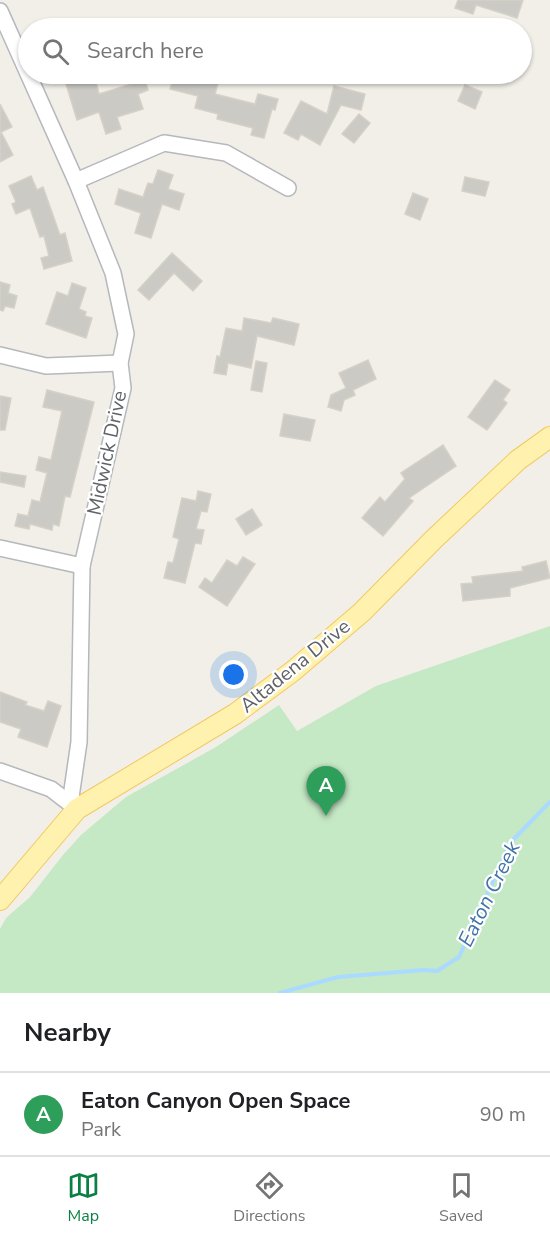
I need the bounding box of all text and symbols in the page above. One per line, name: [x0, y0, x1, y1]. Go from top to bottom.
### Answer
search box: [18, 18, 532, 84]
icon: search: [39, 35, 72, 68]
text: Search here: [87, 36, 204, 66]
street label: Midwick Drive: [81, 388, 133, 518]
street label: Altadena Drive: [234, 613, 356, 719]
your location: [219, 660, 248, 689]
pin: A: [306, 766, 346, 816]
water label: Eaton Creek: [451, 836, 527, 951]
text: Nearby: [24, 1015, 111, 1050]
text: Eaton Canyon Open Space: [81, 1086, 350, 1116]
text: A: [36, 1101, 51, 1128]
text: 90 m: [480, 1101, 526, 1128]
text: Park: [81, 1116, 121, 1143]
tab: Map: [67, 1169, 100, 1227]
tab: Directions: [233, 1169, 305, 1227]
tab: Saved: [439, 1169, 483, 1227]

